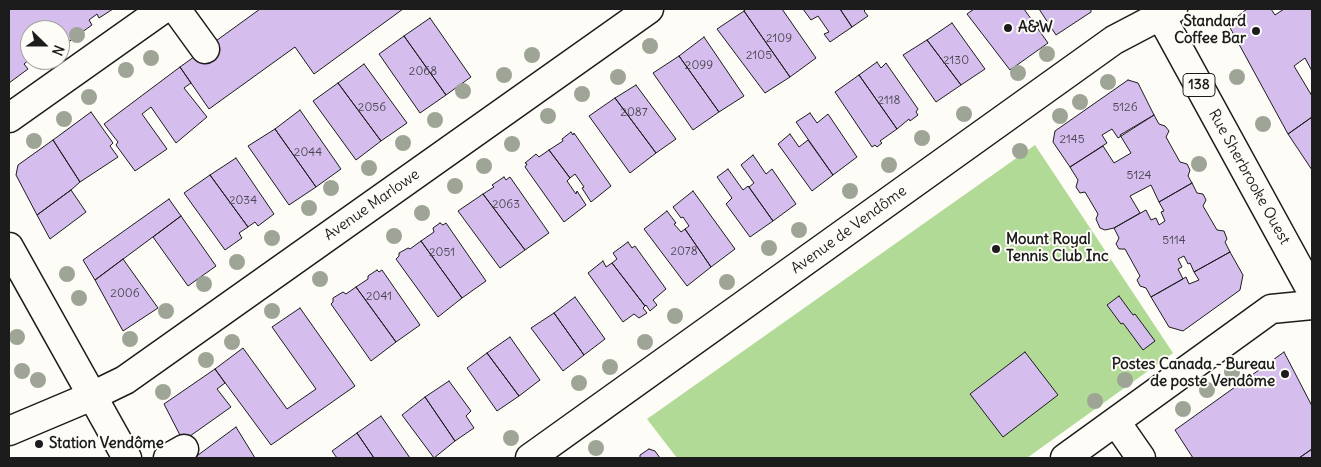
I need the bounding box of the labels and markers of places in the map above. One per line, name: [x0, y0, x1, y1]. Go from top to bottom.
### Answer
place label: Standard Coffee Bar: [1174, 13, 1246, 48]
place label: A&W: [1018, 19, 1053, 37]
marker: A&W: [1002, 22, 1014, 34]
marker: Standard Coffee Bar: [1250, 25, 1262, 37]
place label: Mount Royal Tennis Club Inc: [1006, 231, 1109, 266]
marker: Mount Royal Tennis Club Inc: [990, 243, 1002, 255]
place label: Postes Canada - Bureau de poste Vendôme: [1112, 356, 1275, 391]
marker: Postes Canada - Bureau de poste Vendôme: [1279, 368, 1291, 380]
place label: Station Vendôme: [49, 435, 164, 453]
marker: Station Vendôme: [33, 438, 45, 450]

